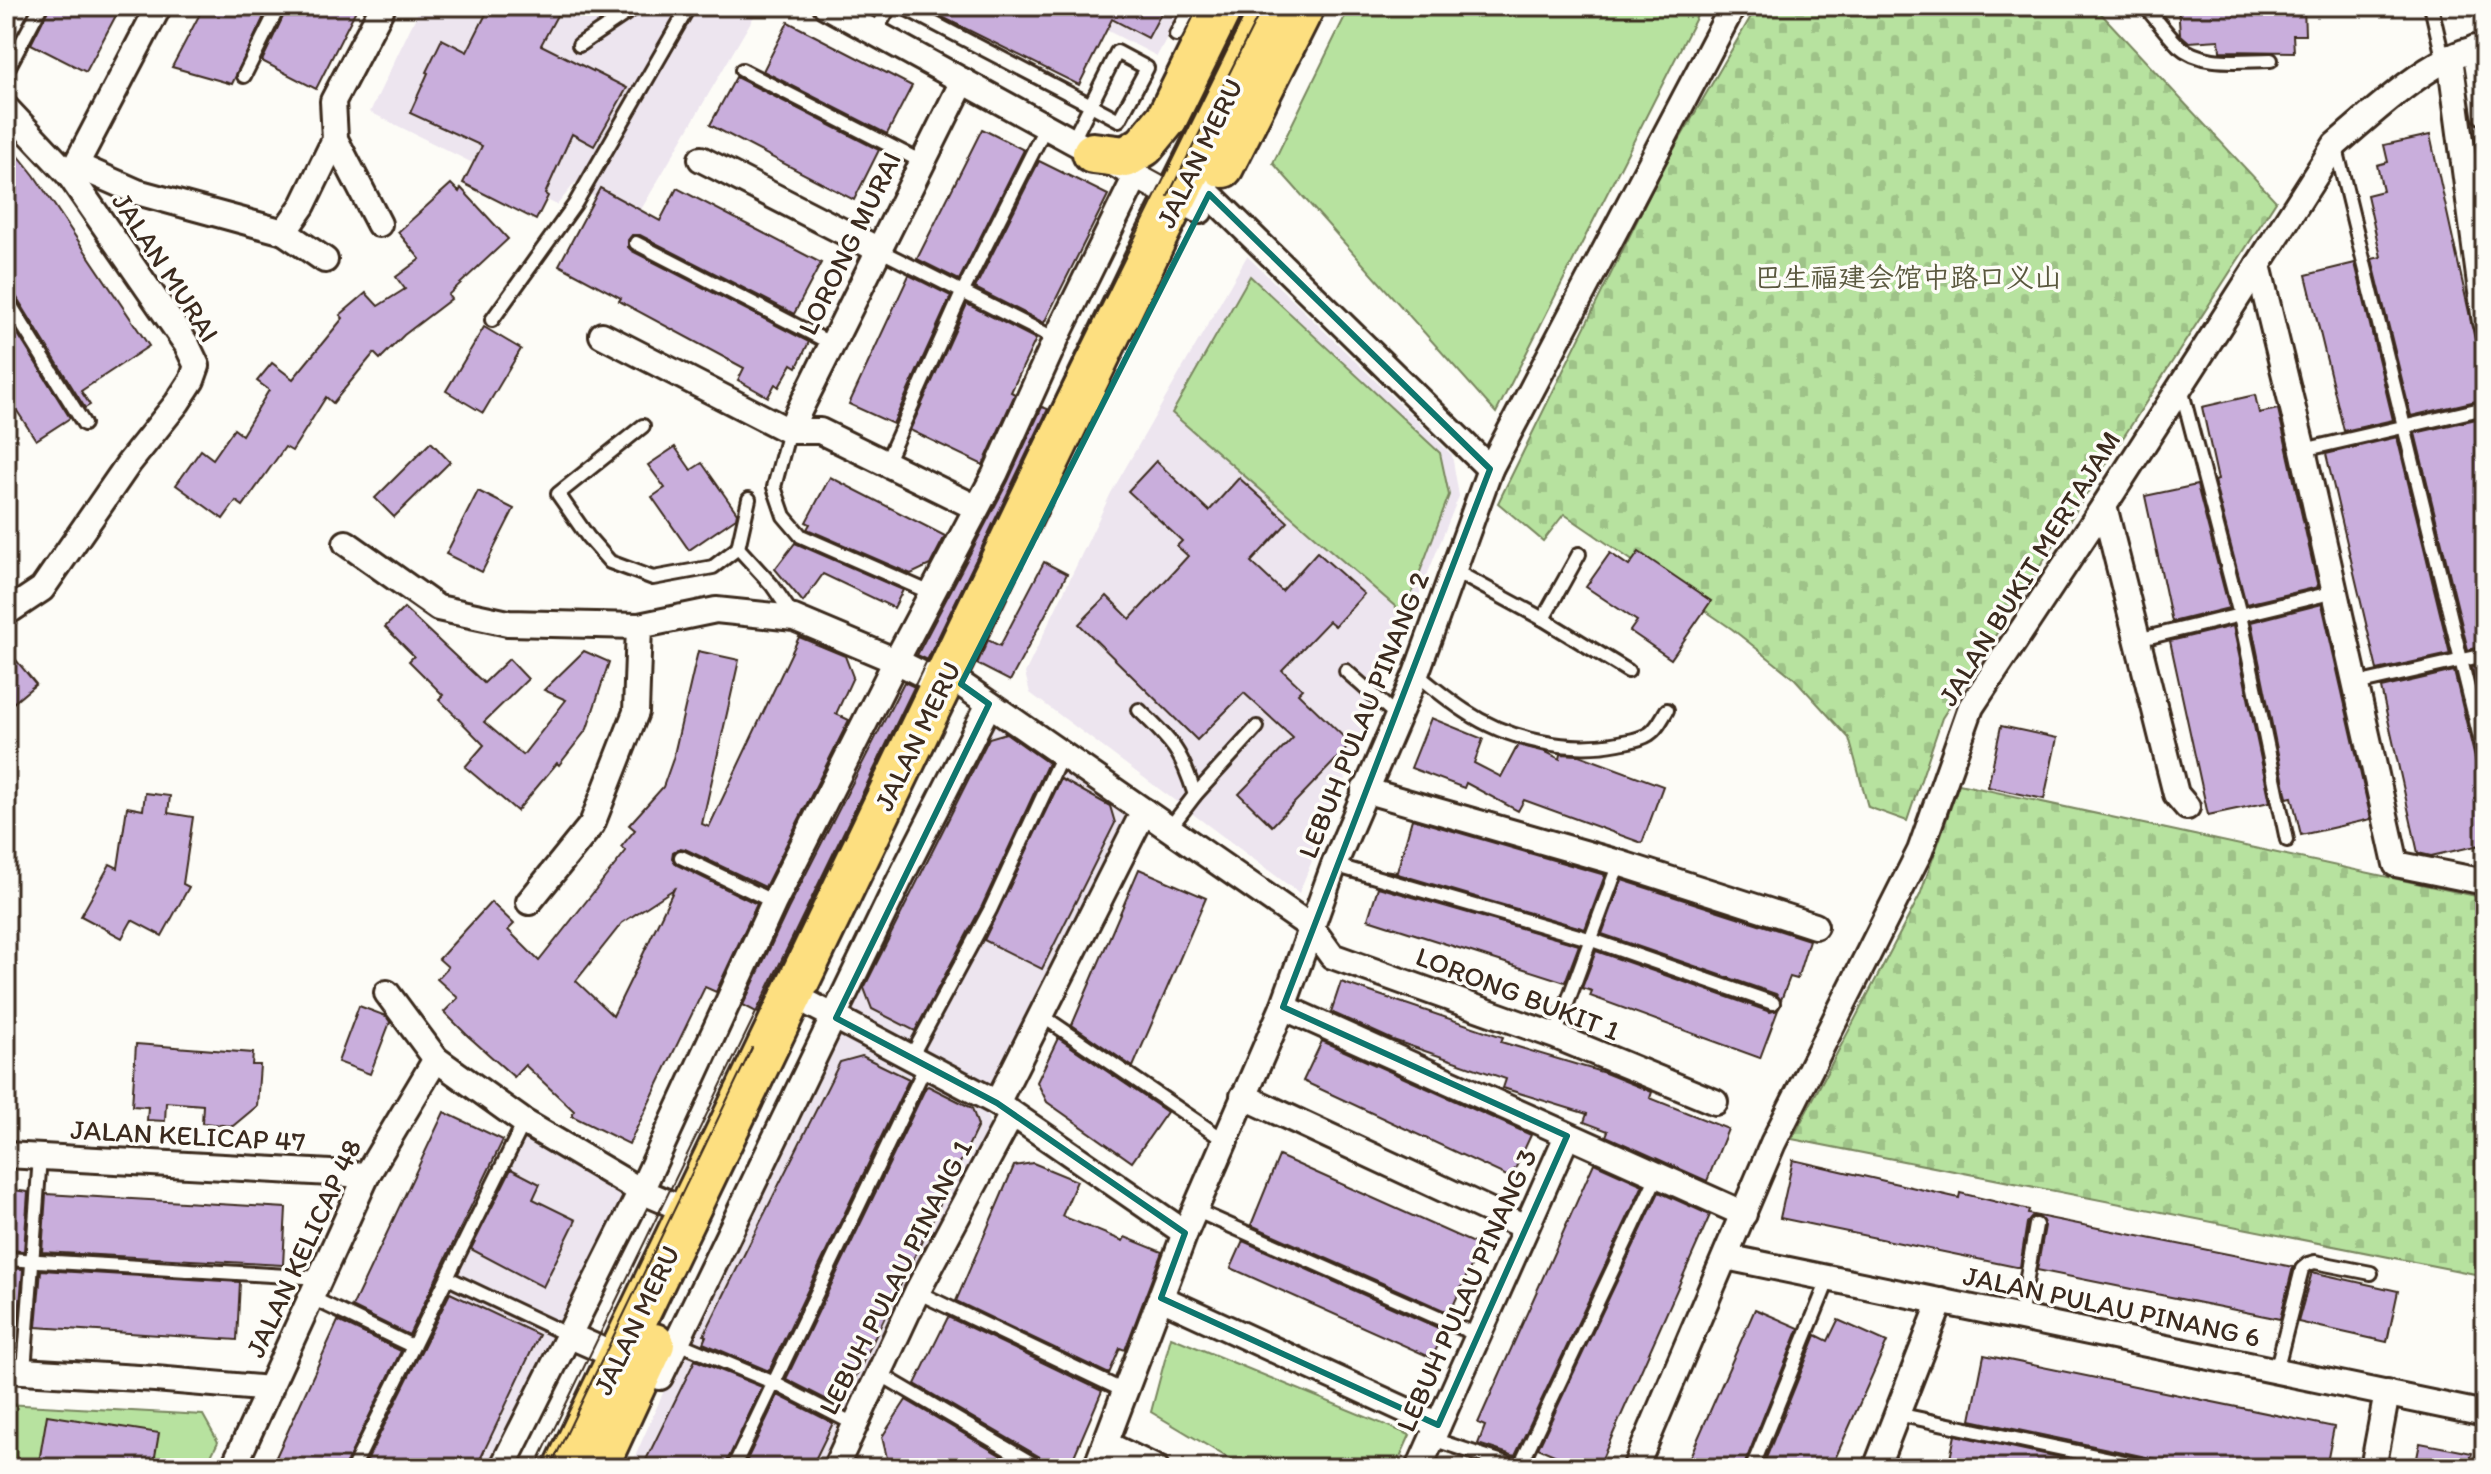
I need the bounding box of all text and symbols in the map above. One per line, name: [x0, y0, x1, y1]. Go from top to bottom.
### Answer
street label: JALAN MERU: [1148, 73, 1250, 233]
street label: LORONG MURAI: [790, 146, 908, 340]
street label: JALAN MURAI: [105, 186, 227, 348]
park label: 巴生福建会馆中路口义山: [1754, 260, 2062, 294]
street label: JALAN BUKIT MERTAJAM: [1930, 424, 2128, 712]
street label: LEBUH PULAU PINANG 2: [1290, 567, 1436, 863]
street label: JALAN MERU: [866, 656, 968, 816]
street label: LORONG BUKIT 1: [1411, 938, 1625, 1048]
street label: JALAN KELICAP 47: [70, 1112, 306, 1158]
street label: JALAN KELICAP 48: [238, 1134, 368, 1362]
street label: LEBUH PULAU PINANG 1: [811, 1134, 979, 1420]
street label: LEBUH PULAU PINANG 3: [1388, 1143, 1544, 1437]
street label: JALAN MERU: [585, 1240, 687, 1400]
street label: JALAN PULAU PINANG 6: [1960, 1258, 2264, 1354]

